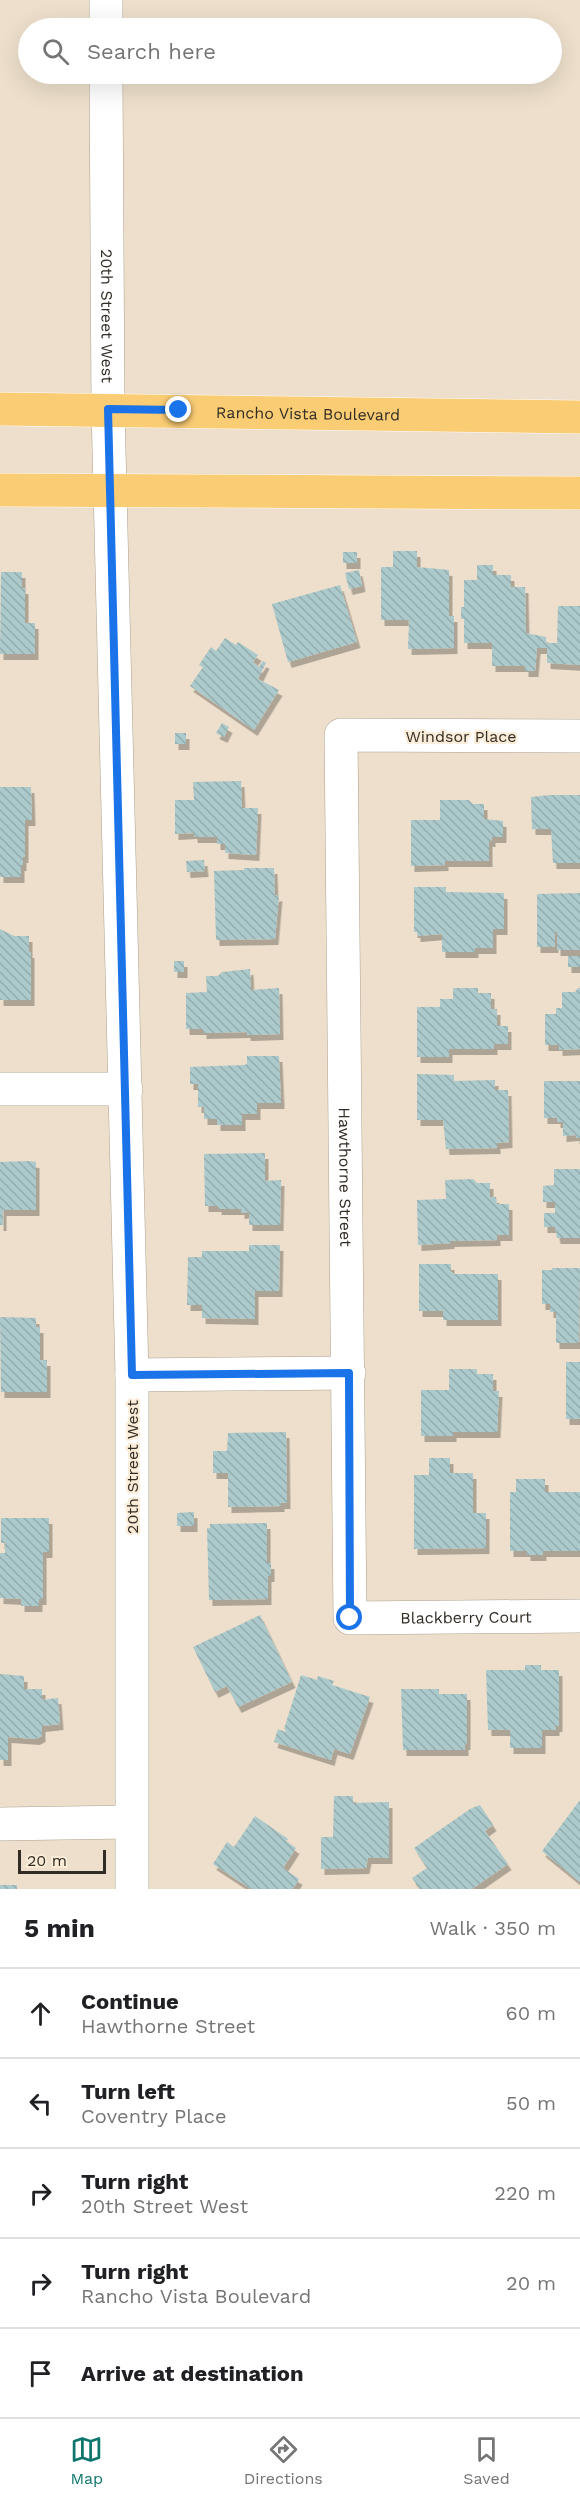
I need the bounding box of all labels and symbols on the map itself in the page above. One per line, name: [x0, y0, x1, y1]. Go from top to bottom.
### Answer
street label: 20th Street West: [97, 249, 117, 383]
route end: [165, 396, 191, 422]
street label: Rancho Vista Boulevard: [216, 403, 400, 425]
street label: Windsor Place: [405, 727, 517, 746]
street label: Hawthorne Street: [335, 1107, 355, 1247]
street label: 20th Street West: [123, 1400, 142, 1534]
route start: [336, 1604, 362, 1630]
street label: Blackberry Court: [400, 1607, 532, 1628]
scale bar: [18, 1847, 106, 1874]

